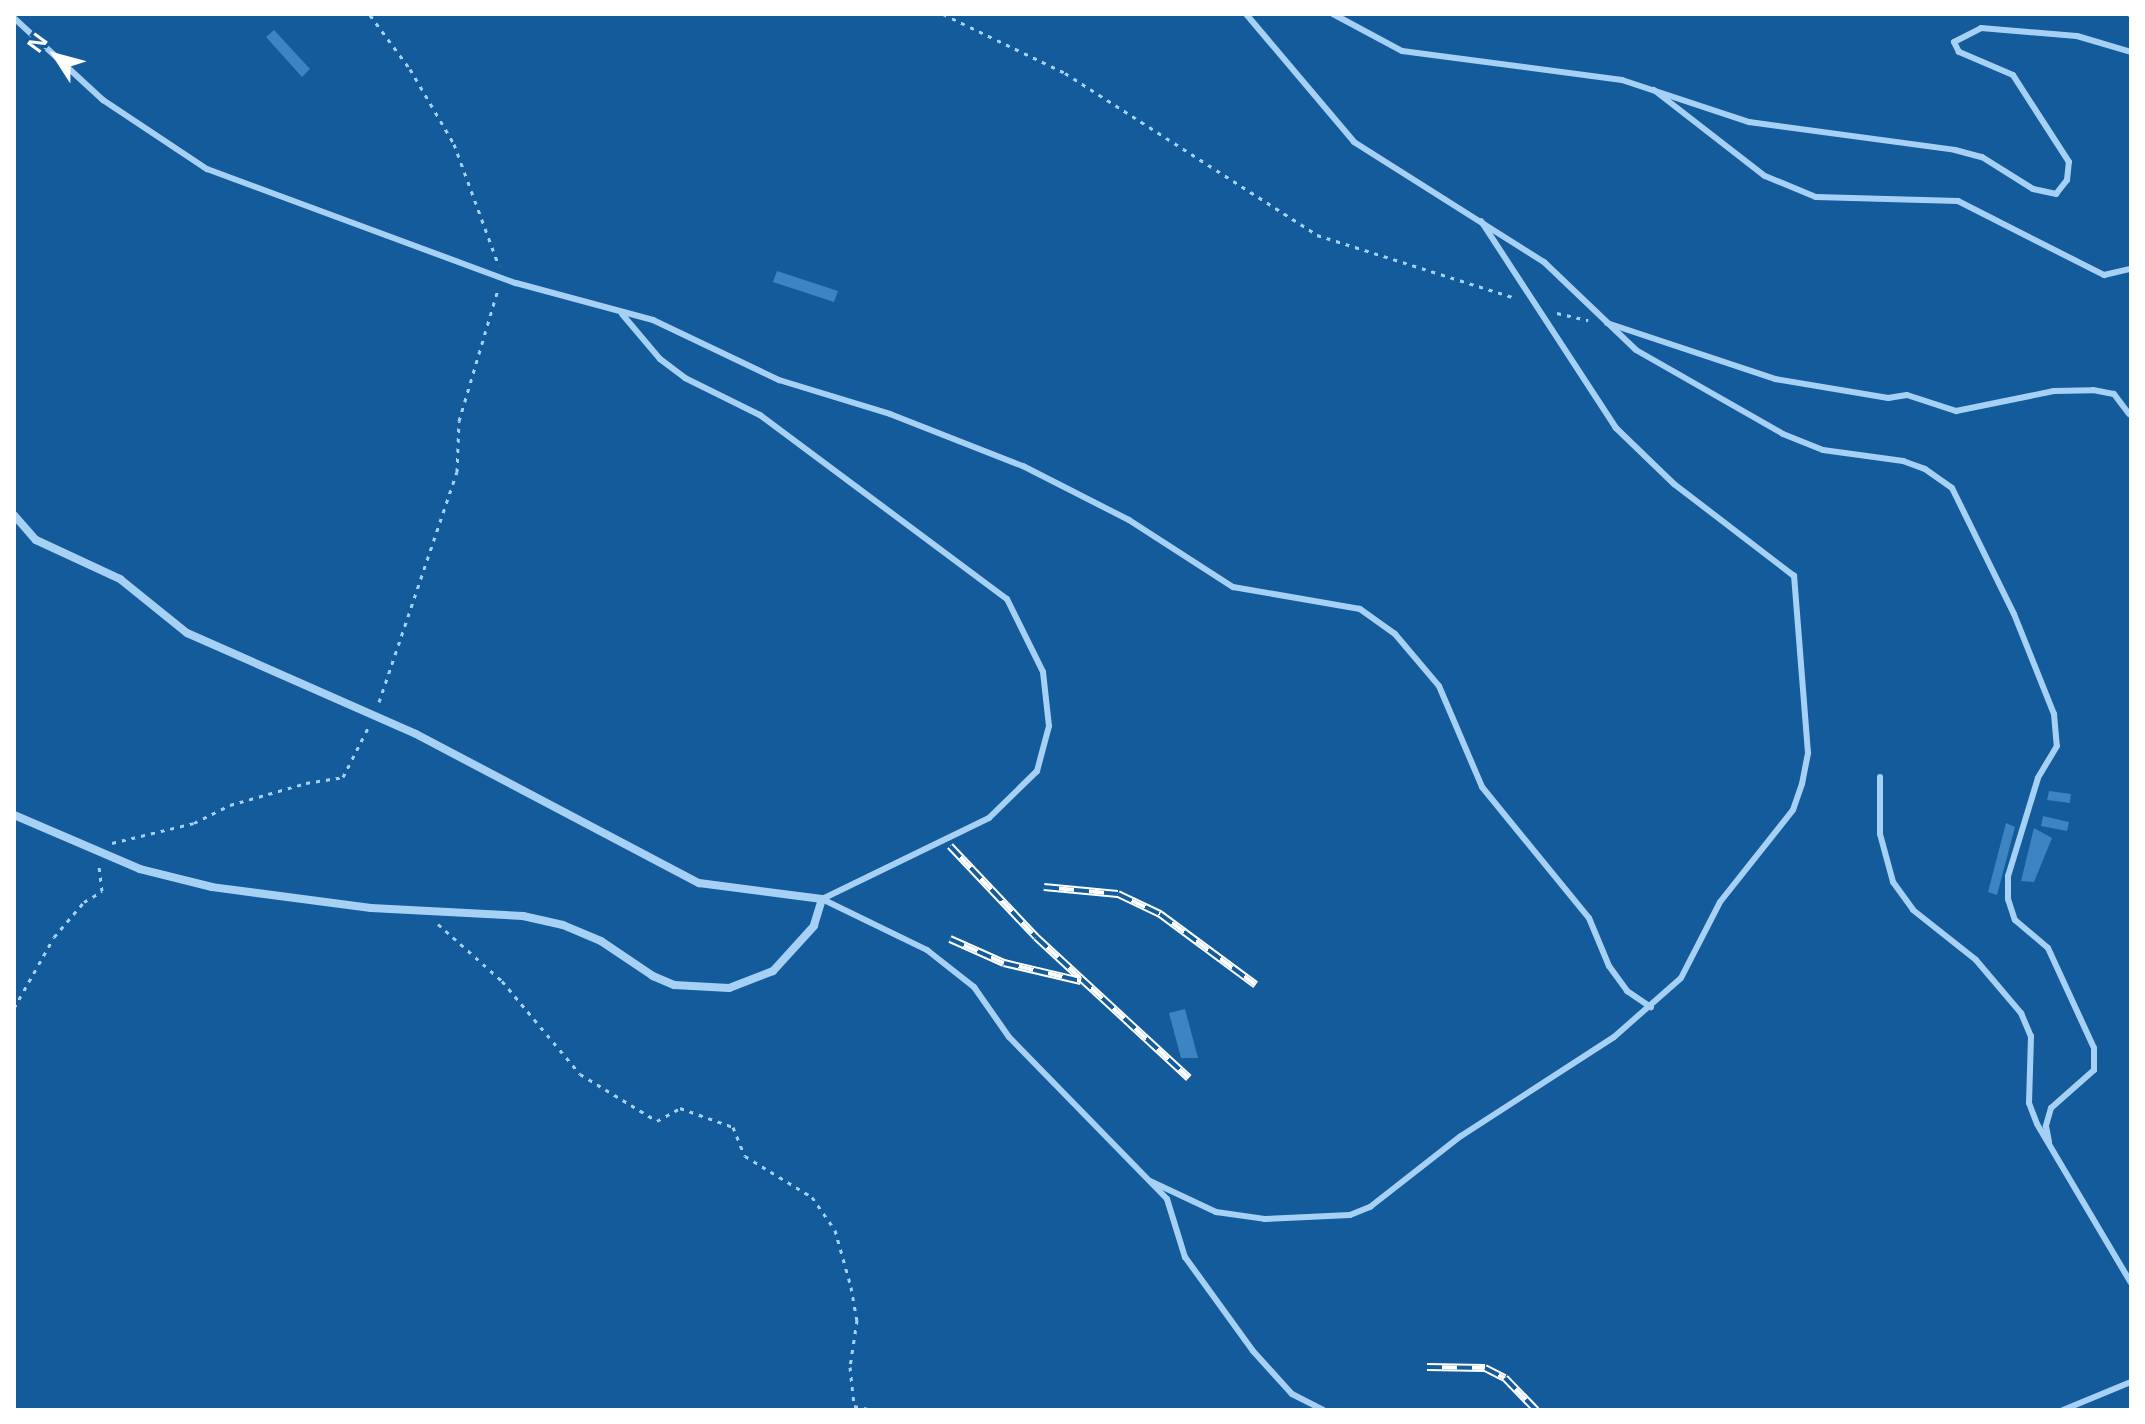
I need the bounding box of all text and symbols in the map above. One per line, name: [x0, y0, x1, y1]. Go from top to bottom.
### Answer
north arrow: [16, 16, 96, 96]
text: N: [19, 26, 54, 58]

